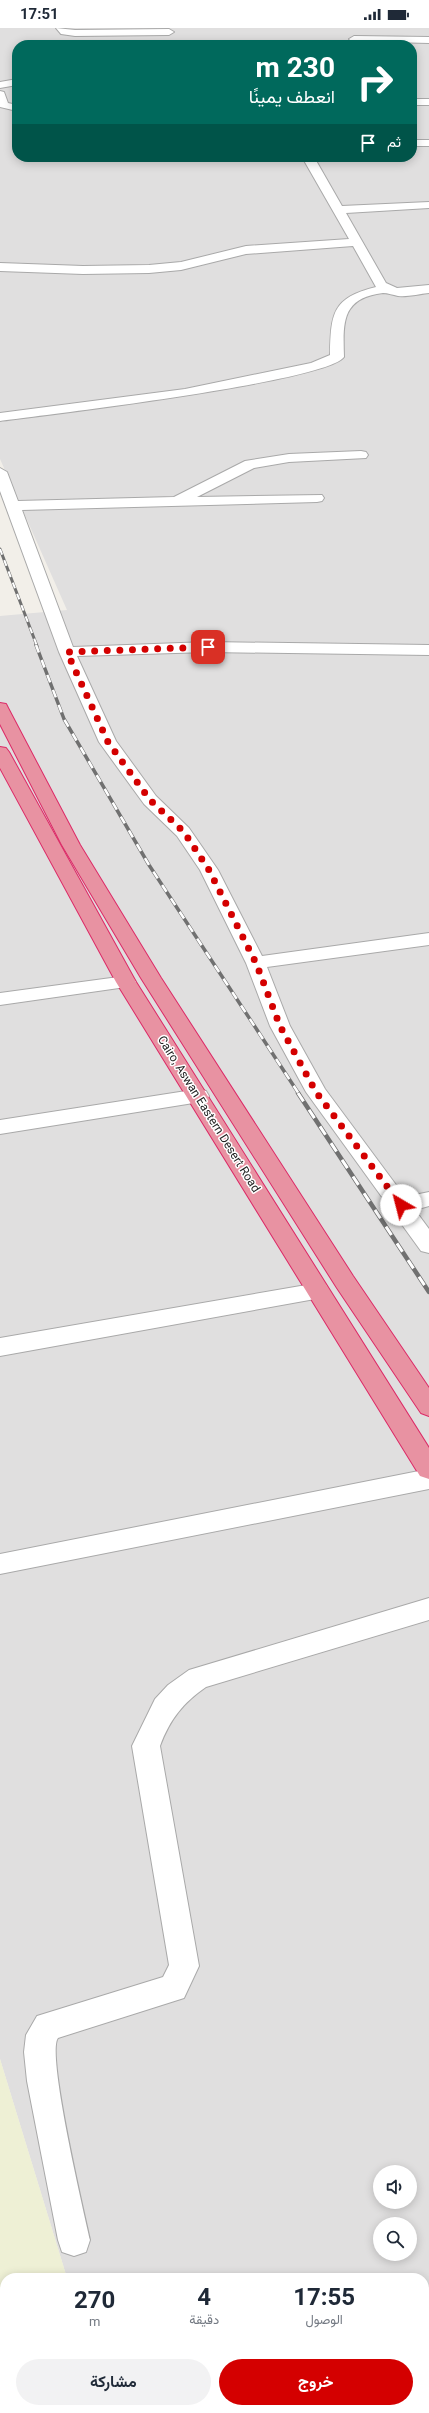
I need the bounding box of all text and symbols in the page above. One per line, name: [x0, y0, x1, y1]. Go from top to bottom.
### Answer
text: 17:51: [20, 5, 59, 23]
text: 230 m: [256, 51, 335, 84]
icon: right: [349, 56, 401, 108]
text: انعطف يمينًا: [249, 86, 335, 107]
icon: arrive: [357, 132, 379, 154]
text: ثم: [387, 133, 401, 151]
pin: [191, 630, 225, 664]
icon: arrive: [197, 636, 219, 658]
street label: Cairo, Aswan Eastern Desert Road: [155, 1033, 263, 1195]
position arrow: [380, 1184, 422, 1226]
map controls: [373, 2165, 417, 2261]
button: sound: [373, 2165, 417, 2209]
button: search: [373, 2217, 417, 2261]
text: 4: [197, 2283, 211, 2311]
text: 17:55: [293, 2283, 355, 2311]
text: 270: [74, 2286, 115, 2314]
text: دقيقة: [189, 2312, 219, 2327]
text: الوصول: [305, 2312, 343, 2327]
text: m: [89, 2314, 100, 2329]
button: مشاركة: [16, 2359, 211, 2405]
button: خروج: [219, 2359, 413, 2405]

